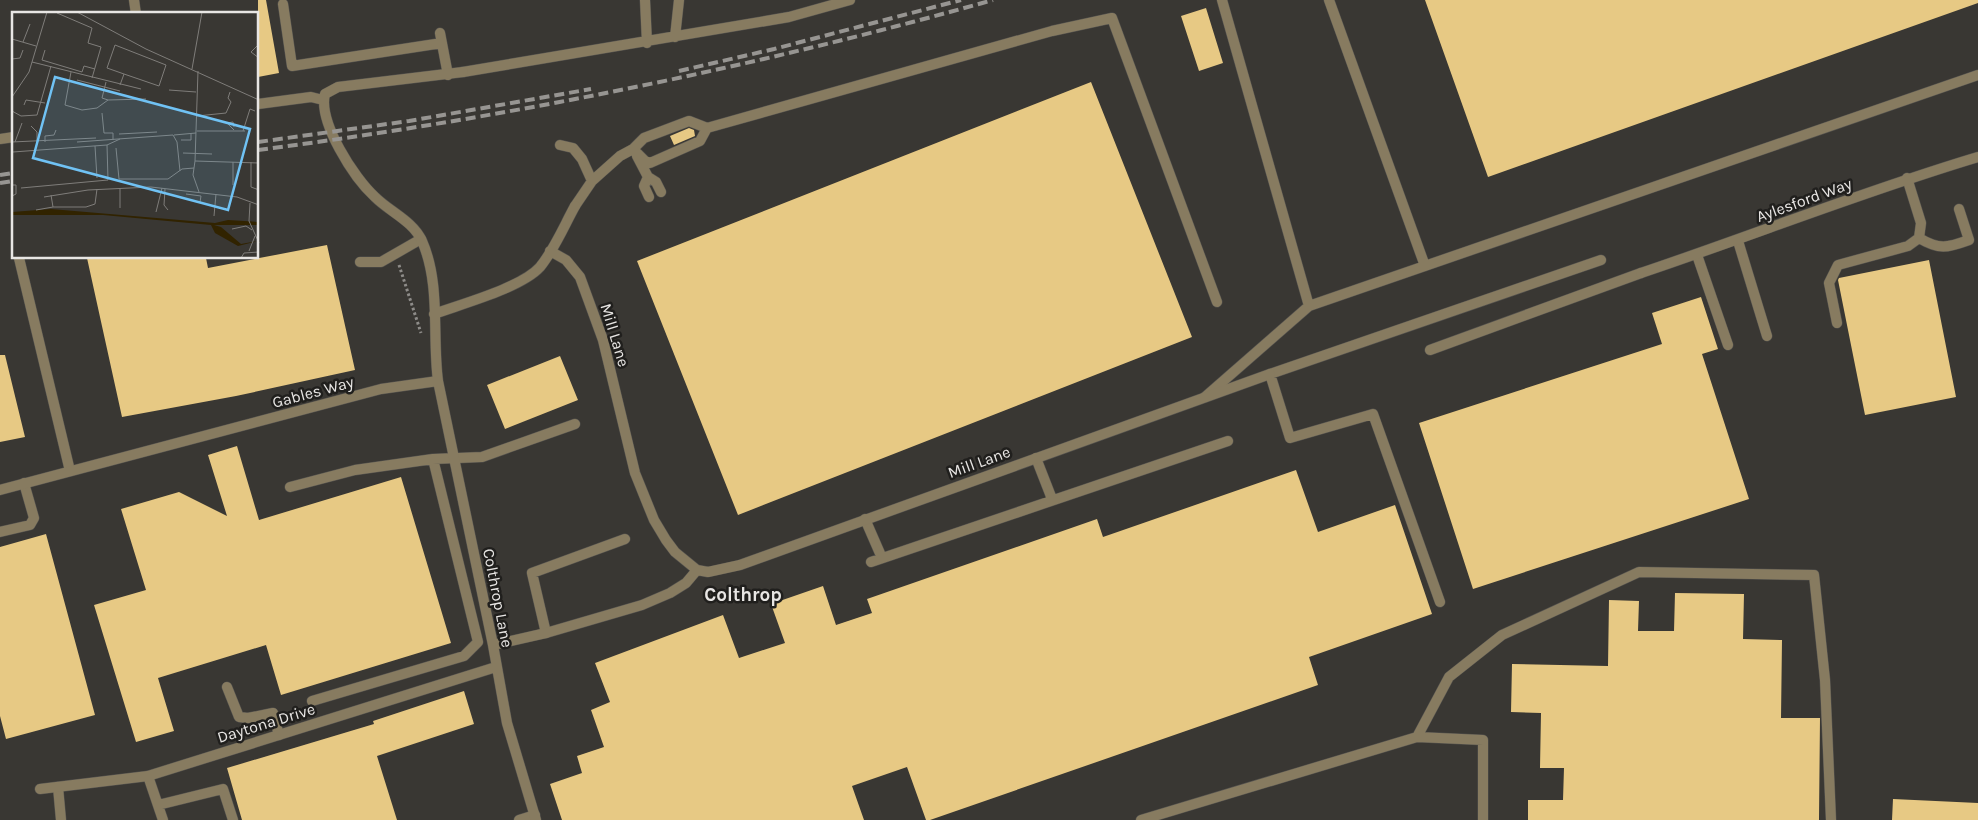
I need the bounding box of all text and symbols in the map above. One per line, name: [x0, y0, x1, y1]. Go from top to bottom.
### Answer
inset map: [12, 12, 259, 259]
street label: Aylesford Way: [1754, 174, 1855, 226]
street label: Mill Lane: [596, 301, 634, 369]
street label: Gables Way: [270, 372, 356, 412]
street label: Mill Lane: [945, 442, 1013, 482]
street label: Colthrop Lane: [479, 547, 517, 649]
district label: Colthrop: [704, 584, 782, 606]
street label: Daytona Drive: [215, 699, 317, 747]

